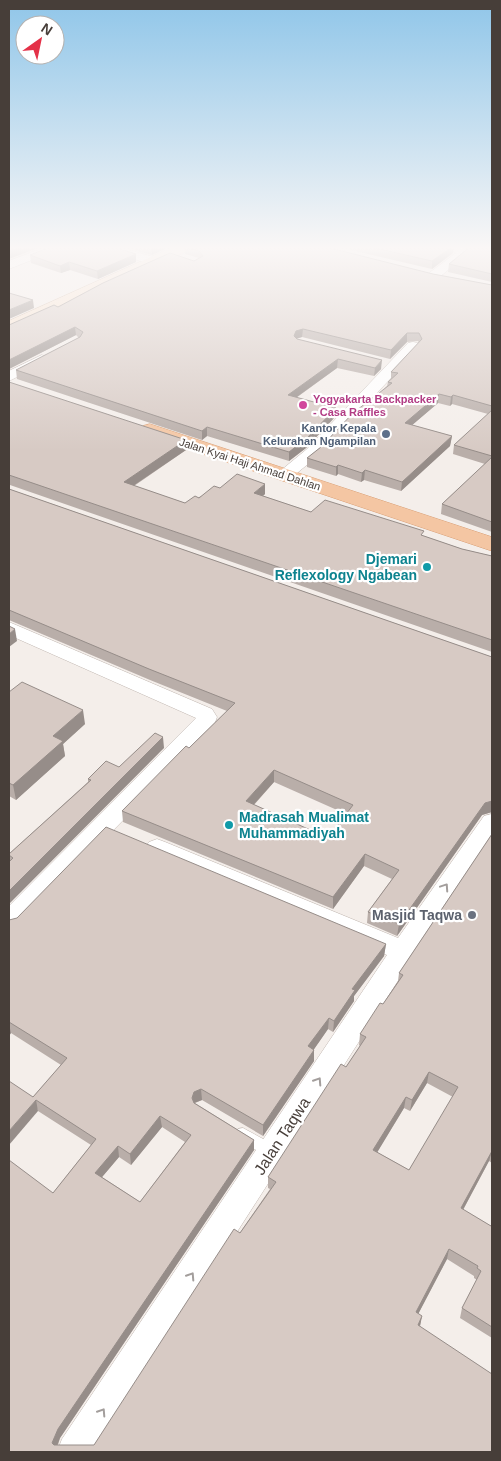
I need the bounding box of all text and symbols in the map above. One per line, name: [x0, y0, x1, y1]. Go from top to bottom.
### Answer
north arrow: [15, 15, 65, 65]
text: N: [38, 20, 56, 39]
place label: Yogyakarta Backpacker - Casa Raffles: [313, 393, 437, 418]
marker: Yogyakarta Backpacker - Casa Raffles: [297, 399, 309, 411]
place label: Kantor Kepala Kelurahan Ngampilan: [263, 422, 377, 447]
marker: Kantor Kepala Kelurahan Ngampilan: [380, 428, 392, 440]
street label: Jalan Kyai Haji Ahmad Dahlan: [178, 435, 322, 493]
place label: Djemari Reflexology Ngabean: [275, 551, 417, 583]
marker: Djemari Reflexology Ngabean: [421, 561, 433, 573]
place label: Madrasah Mualimat Muhammadiyah: [239, 809, 369, 841]
marker: Madrasah Mualimat Muhammadiyah: [223, 819, 235, 831]
one-way arrow: [439, 883, 449, 892]
place label: Masjid Taqwa: [372, 907, 462, 923]
marker: Masjid Taqwa: [466, 909, 478, 921]
one-way arrow: [312, 1078, 322, 1087]
street label: Jalan Taqwa: [251, 1094, 313, 1178]
one-way arrow: [185, 1272, 194, 1281]
one-way arrow: [95, 1408, 105, 1417]

